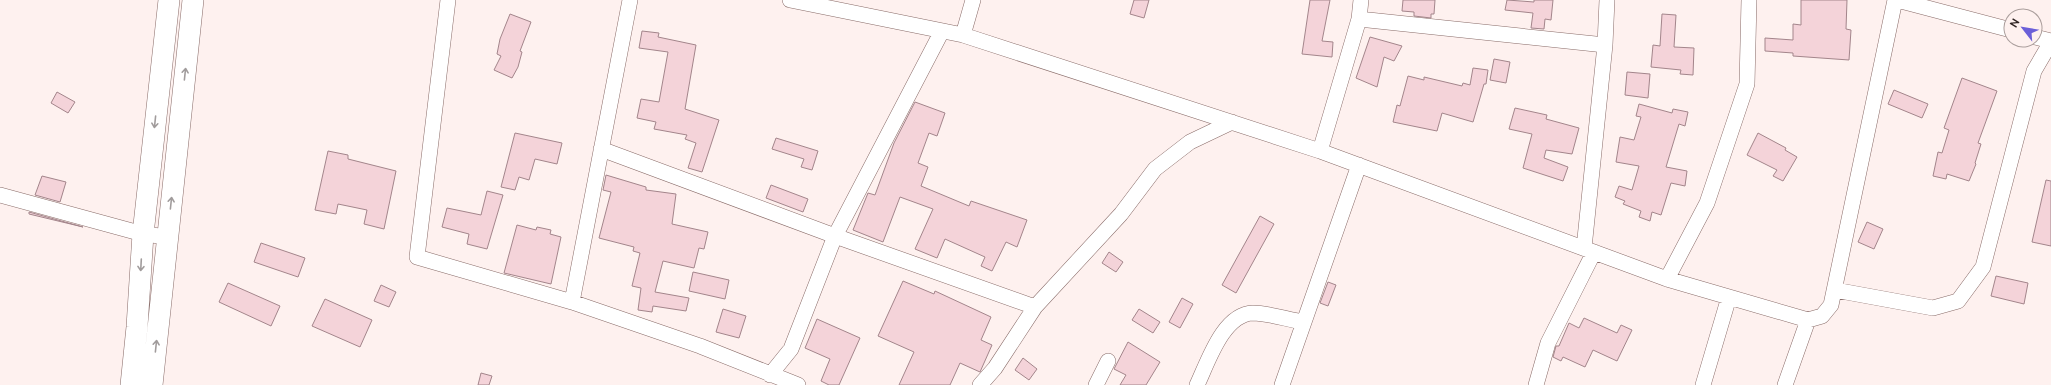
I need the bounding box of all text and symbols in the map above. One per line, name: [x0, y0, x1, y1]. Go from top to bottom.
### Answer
north arrow: [2003, 8, 2043, 48]
text: N: [2007, 16, 2022, 29]
one-way arrow: [182, 68, 189, 81]
one-way arrow: [152, 115, 159, 128]
one-way arrow: [167, 197, 175, 210]
one-way arrow: [137, 258, 145, 271]
one-way arrow: [153, 340, 160, 353]

